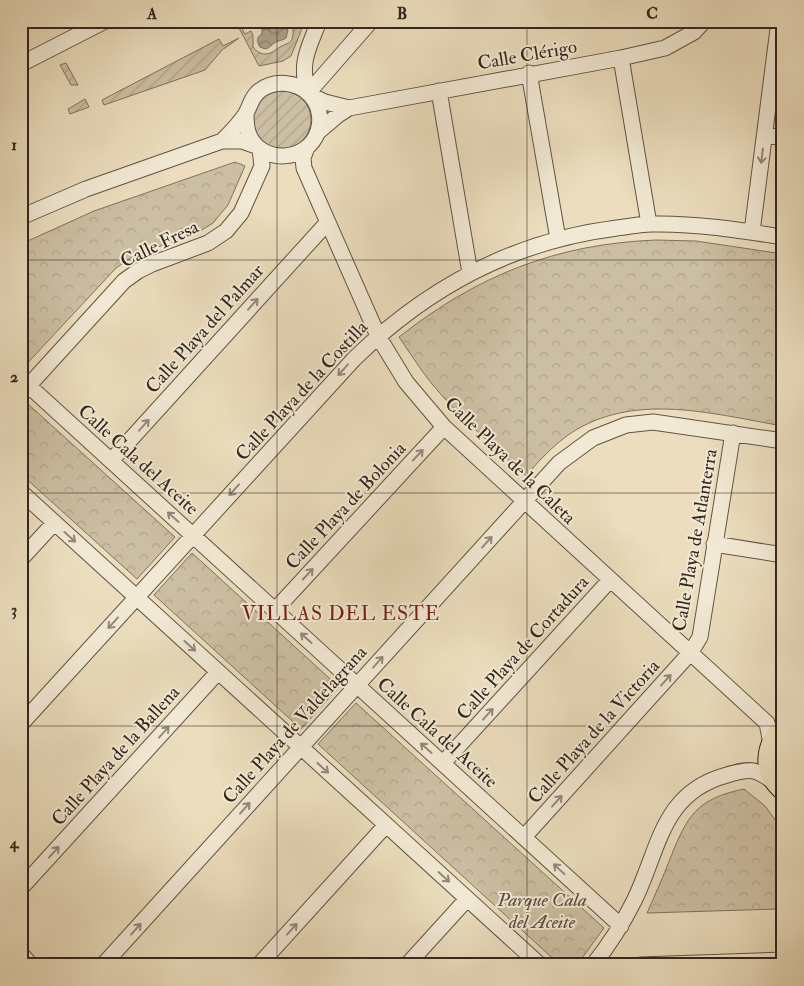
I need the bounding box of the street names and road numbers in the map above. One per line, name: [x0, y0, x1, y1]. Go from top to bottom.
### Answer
street label: Calle Clérigo: [476, 34, 579, 76]
street label: Calle Fresa: [116, 215, 203, 273]
street label: Calle Playa del Palmar: [140, 259, 269, 398]
street label: Calle Playa de la Costilla: [230, 315, 373, 466]
street label: Calle Playa de la Caleta: [440, 392, 581, 530]
street label: Calle Cala del Aceite: [73, 399, 204, 520]
street label: Calle Playa de Bolonia: [280, 437, 411, 575]
street label: Calle Playa de Atlanterra: [667, 447, 723, 633]
street label: Calle Playa de Cortadura: [451, 570, 594, 725]
street label: Calle Playa de Valdelagrana: [217, 641, 372, 809]
street label: Calle Playa de la Victoria: [523, 654, 665, 809]
street label: Calle Cala del Aceite: [372, 672, 503, 793]
street label: Calle Playa de la Ballena: [46, 680, 185, 831]

